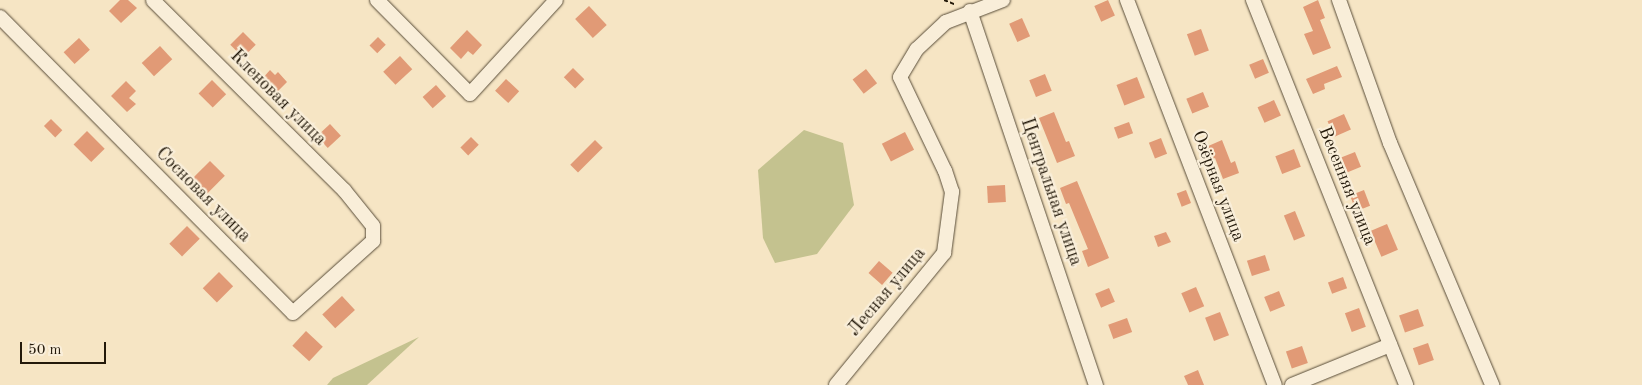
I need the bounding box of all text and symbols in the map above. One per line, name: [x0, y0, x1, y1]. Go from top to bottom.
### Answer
street label: Кленовая улица: [225, 45, 331, 151]
street label: Центральная улица: [1016, 115, 1086, 269]
street label: Весенняя улица: [1313, 123, 1381, 249]
street label: Озёрная улица: [1187, 127, 1249, 245]
street label: Сосновая улица: [151, 143, 255, 247]
street label: Лесная улица: [844, 243, 930, 341]
scale bar: [22, 332, 109, 364]
text: 50 m: [28, 343, 62, 358]

